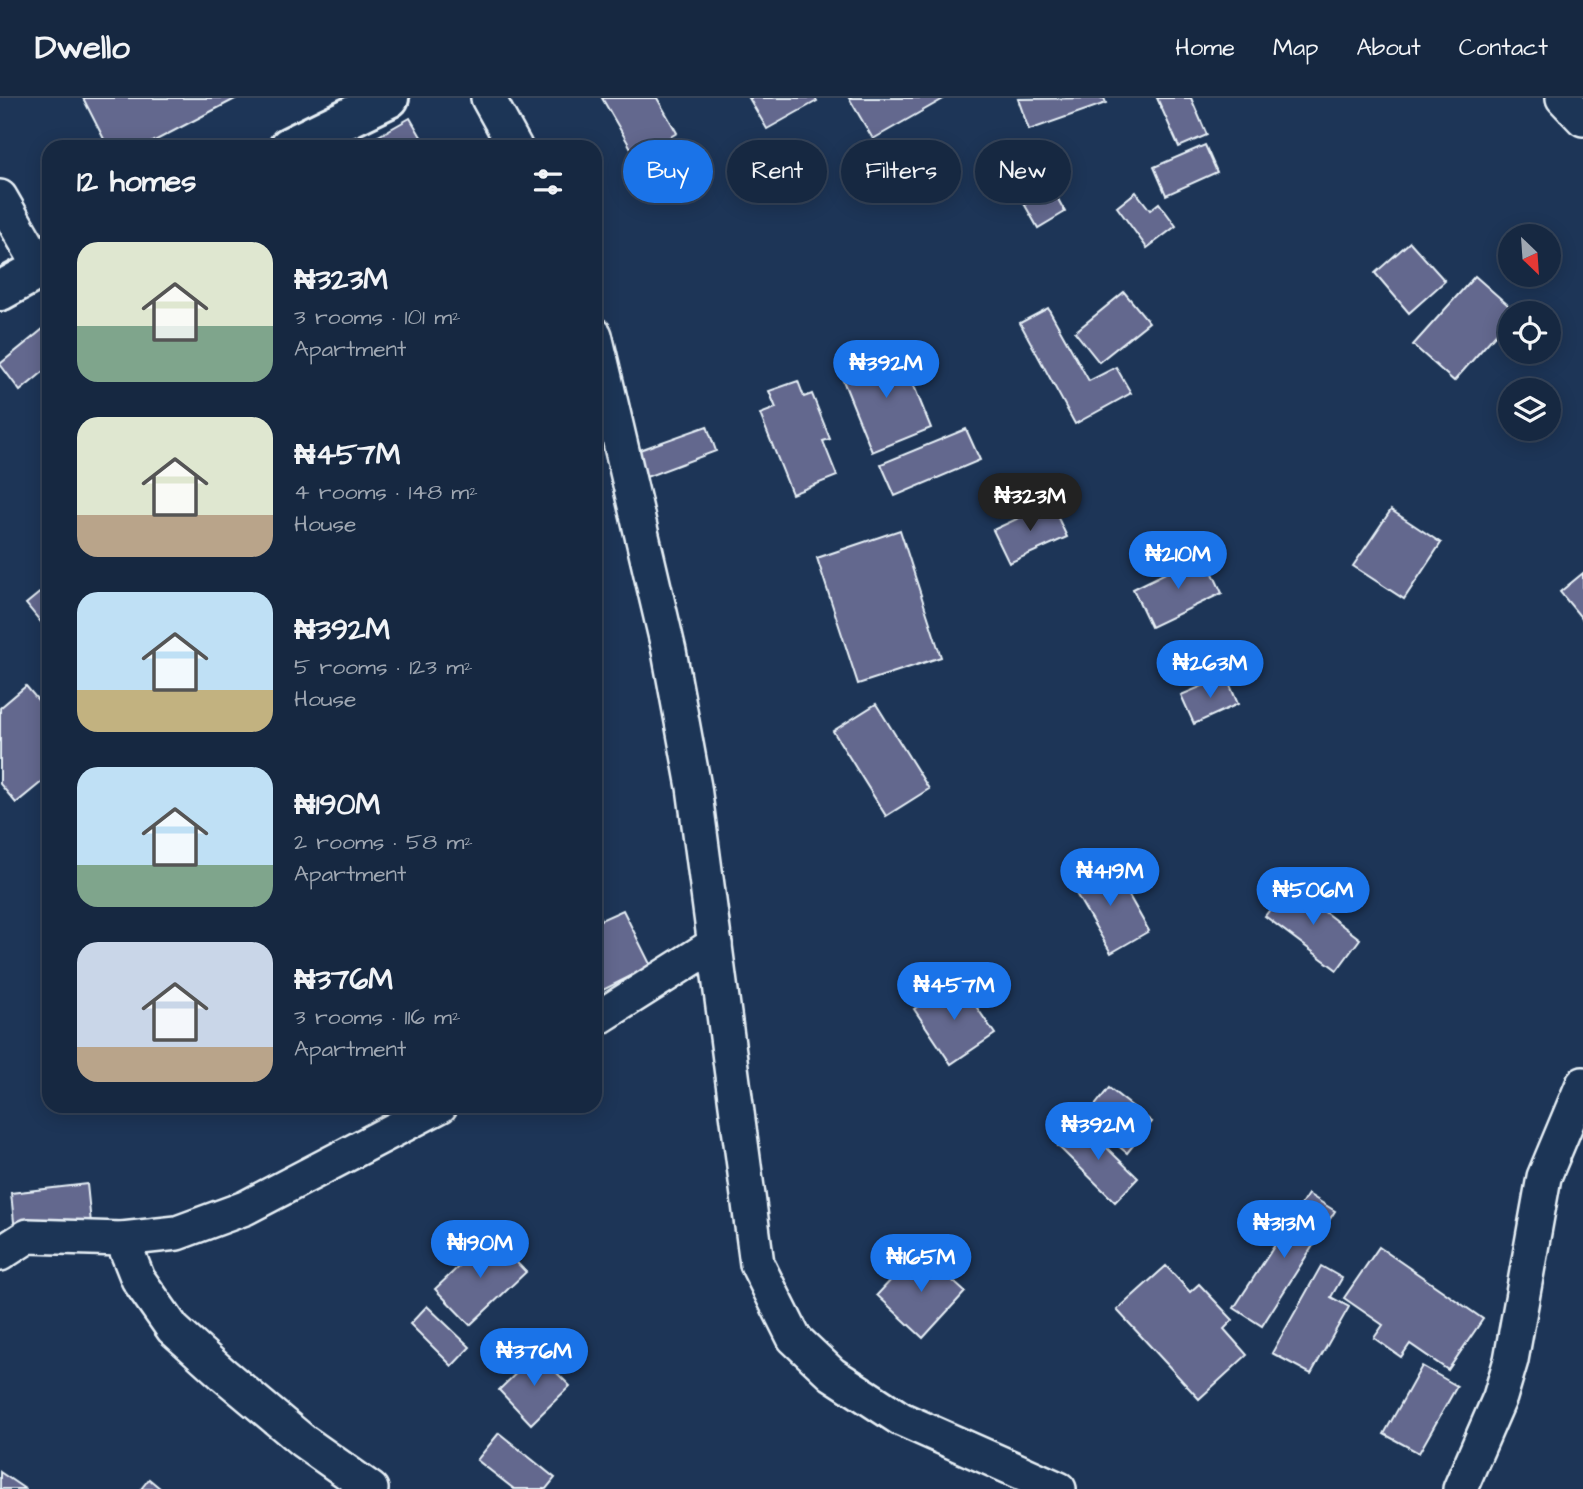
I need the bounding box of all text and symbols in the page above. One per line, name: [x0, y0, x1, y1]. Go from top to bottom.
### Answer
text: Dwello: [35, 25, 130, 71]
text: Home: [1175, 31, 1235, 65]
text: Map: [1273, 31, 1318, 65]
text: About: [1356, 31, 1421, 65]
text: Contact: [1459, 31, 1548, 65]
chip: Buy: [623, 140, 713, 203]
chip: Rent: [727, 140, 827, 203]
chip: Filters: [841, 140, 961, 203]
chip: New: [975, 140, 1071, 203]
text: 12 homes: [77, 161, 196, 203]
icon: filters: [529, 163, 567, 201]
north arrow: [1498, 224, 1561, 287]
map controls: [1498, 224, 1561, 441]
text: ₦323M: [294, 259, 388, 301]
icon: home: [133, 270, 217, 354]
text: 3 rooms · 101 m²: [294, 301, 461, 333]
button: locate: [1498, 301, 1561, 364]
text: Apartment: [294, 333, 406, 365]
pin: ₦392M: [837, 341, 935, 400]
text: ₦392M: [849, 347, 923, 379]
button: layers: [1498, 378, 1561, 441]
text: ₦457M: [294, 434, 401, 476]
icon: home: [133, 445, 217, 529]
pin: ₦323M: [981, 474, 1079, 533]
text: 4 rooms · 148 m²: [294, 476, 478, 508]
text: ₦323M: [994, 480, 1066, 512]
text: House: [294, 508, 357, 540]
pin: ₦210M: [1129, 532, 1227, 591]
text: ₦210M: [1145, 538, 1211, 570]
text: ₦392M: [294, 609, 390, 651]
icon: home: [133, 620, 217, 704]
pin: ₦263M: [1161, 640, 1259, 700]
text: ₦263M: [1173, 647, 1247, 679]
text: 5 rooms · 123 m²: [294, 651, 473, 683]
text: House: [294, 683, 357, 715]
text: ₦190M: [294, 784, 380, 826]
icon: home: [133, 795, 217, 879]
text: 2 rooms · 58 m²: [294, 826, 473, 858]
pin: ₦419M: [1061, 848, 1159, 908]
text: ₦419M: [1076, 855, 1144, 887]
text: Apartment: [294, 858, 406, 890]
pin: ₦506M: [1264, 868, 1362, 927]
text: ₦506M: [1273, 874, 1353, 906]
text: ₦376M: [294, 959, 393, 1001]
pin: ₦457M: [905, 962, 1003, 1022]
text: ₦457M: [913, 969, 995, 1001]
icon: home: [133, 970, 217, 1054]
text: 3 rooms · 116 m²: [294, 1001, 461, 1033]
text: Apartment: [294, 1033, 406, 1065]
pin: ₦392M: [1049, 1102, 1147, 1162]
text: ₦392M: [1061, 1109, 1135, 1141]
pin: ₦313M: [1235, 1200, 1333, 1260]
text: ₦313M: [1253, 1207, 1315, 1239]
pin: ₦190M: [431, 1220, 529, 1280]
text: ₦190M: [447, 1227, 513, 1259]
pin: ₦165M: [872, 1234, 970, 1294]
text: ₦165M: [886, 1241, 956, 1273]
pin: ₦376M: [485, 1328, 583, 1388]
text: ₦376M: [496, 1335, 572, 1367]

